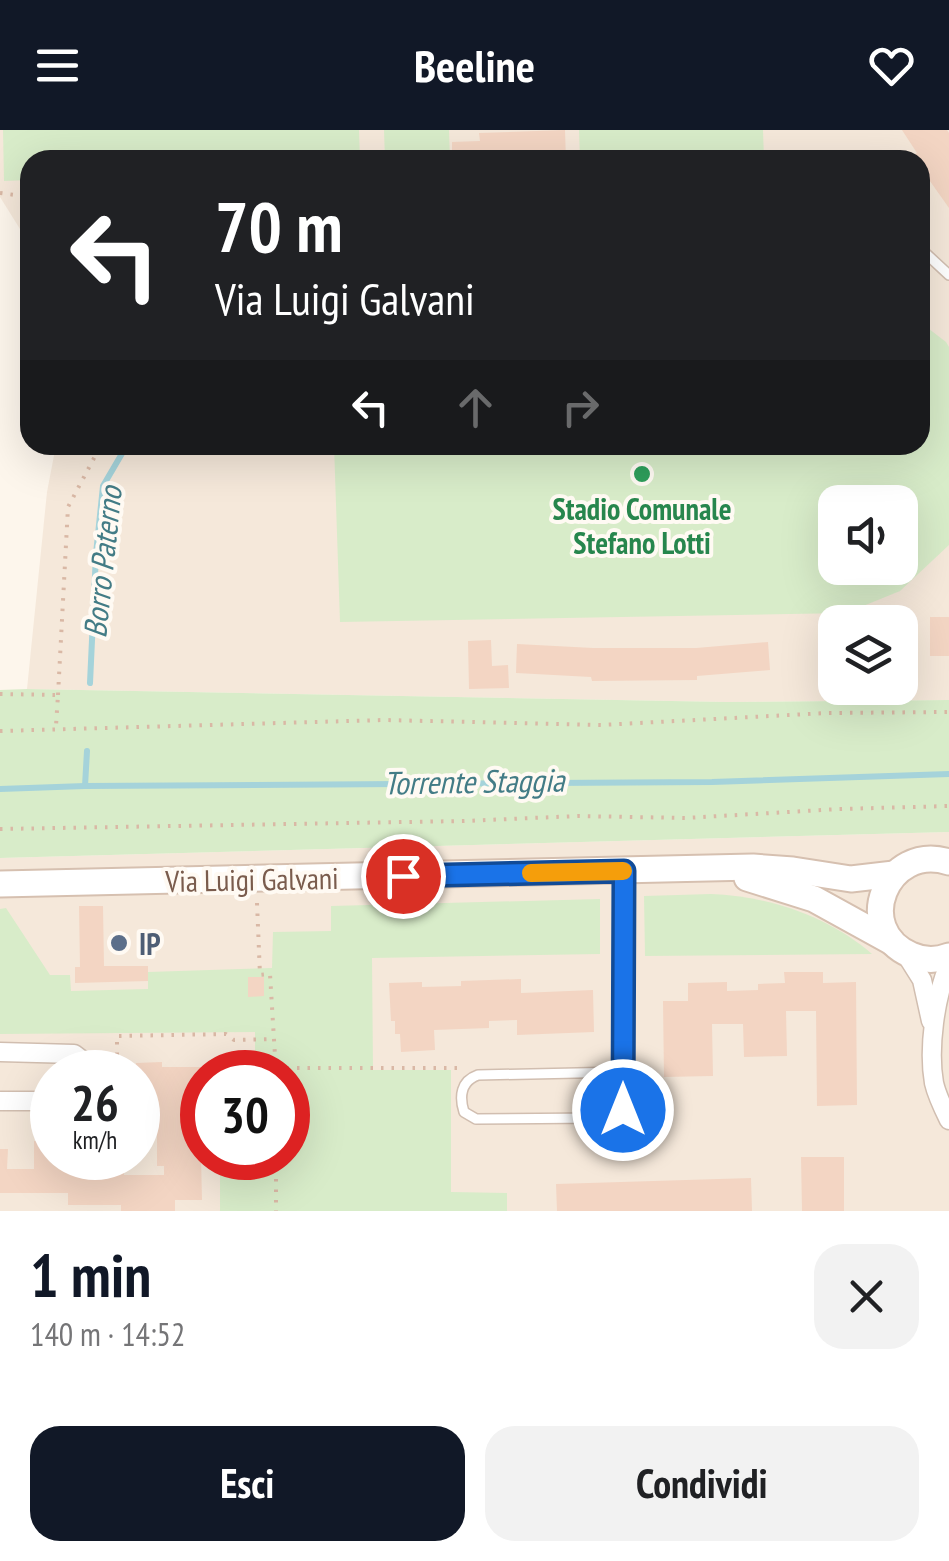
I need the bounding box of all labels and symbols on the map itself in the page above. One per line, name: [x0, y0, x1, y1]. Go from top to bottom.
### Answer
marker: Stadio Comunale Stefano Lotti: [631, 463, 653, 485]
water label: Borro Paterno: [73, 482, 131, 640]
place label: Stadio Comunale Stefano Lotti: [553, 489, 731, 562]
water label: Torrente Staggia: [383, 758, 567, 804]
pin: [361, 834, 446, 919]
street label: Via Luigi Galvani: [164, 858, 339, 900]
place label: IP: [139, 924, 160, 963]
marker: IP: [108, 932, 130, 954]
speed limit sign: 30: [180, 1050, 310, 1180]
position arrow: [571, 1058, 675, 1162]

